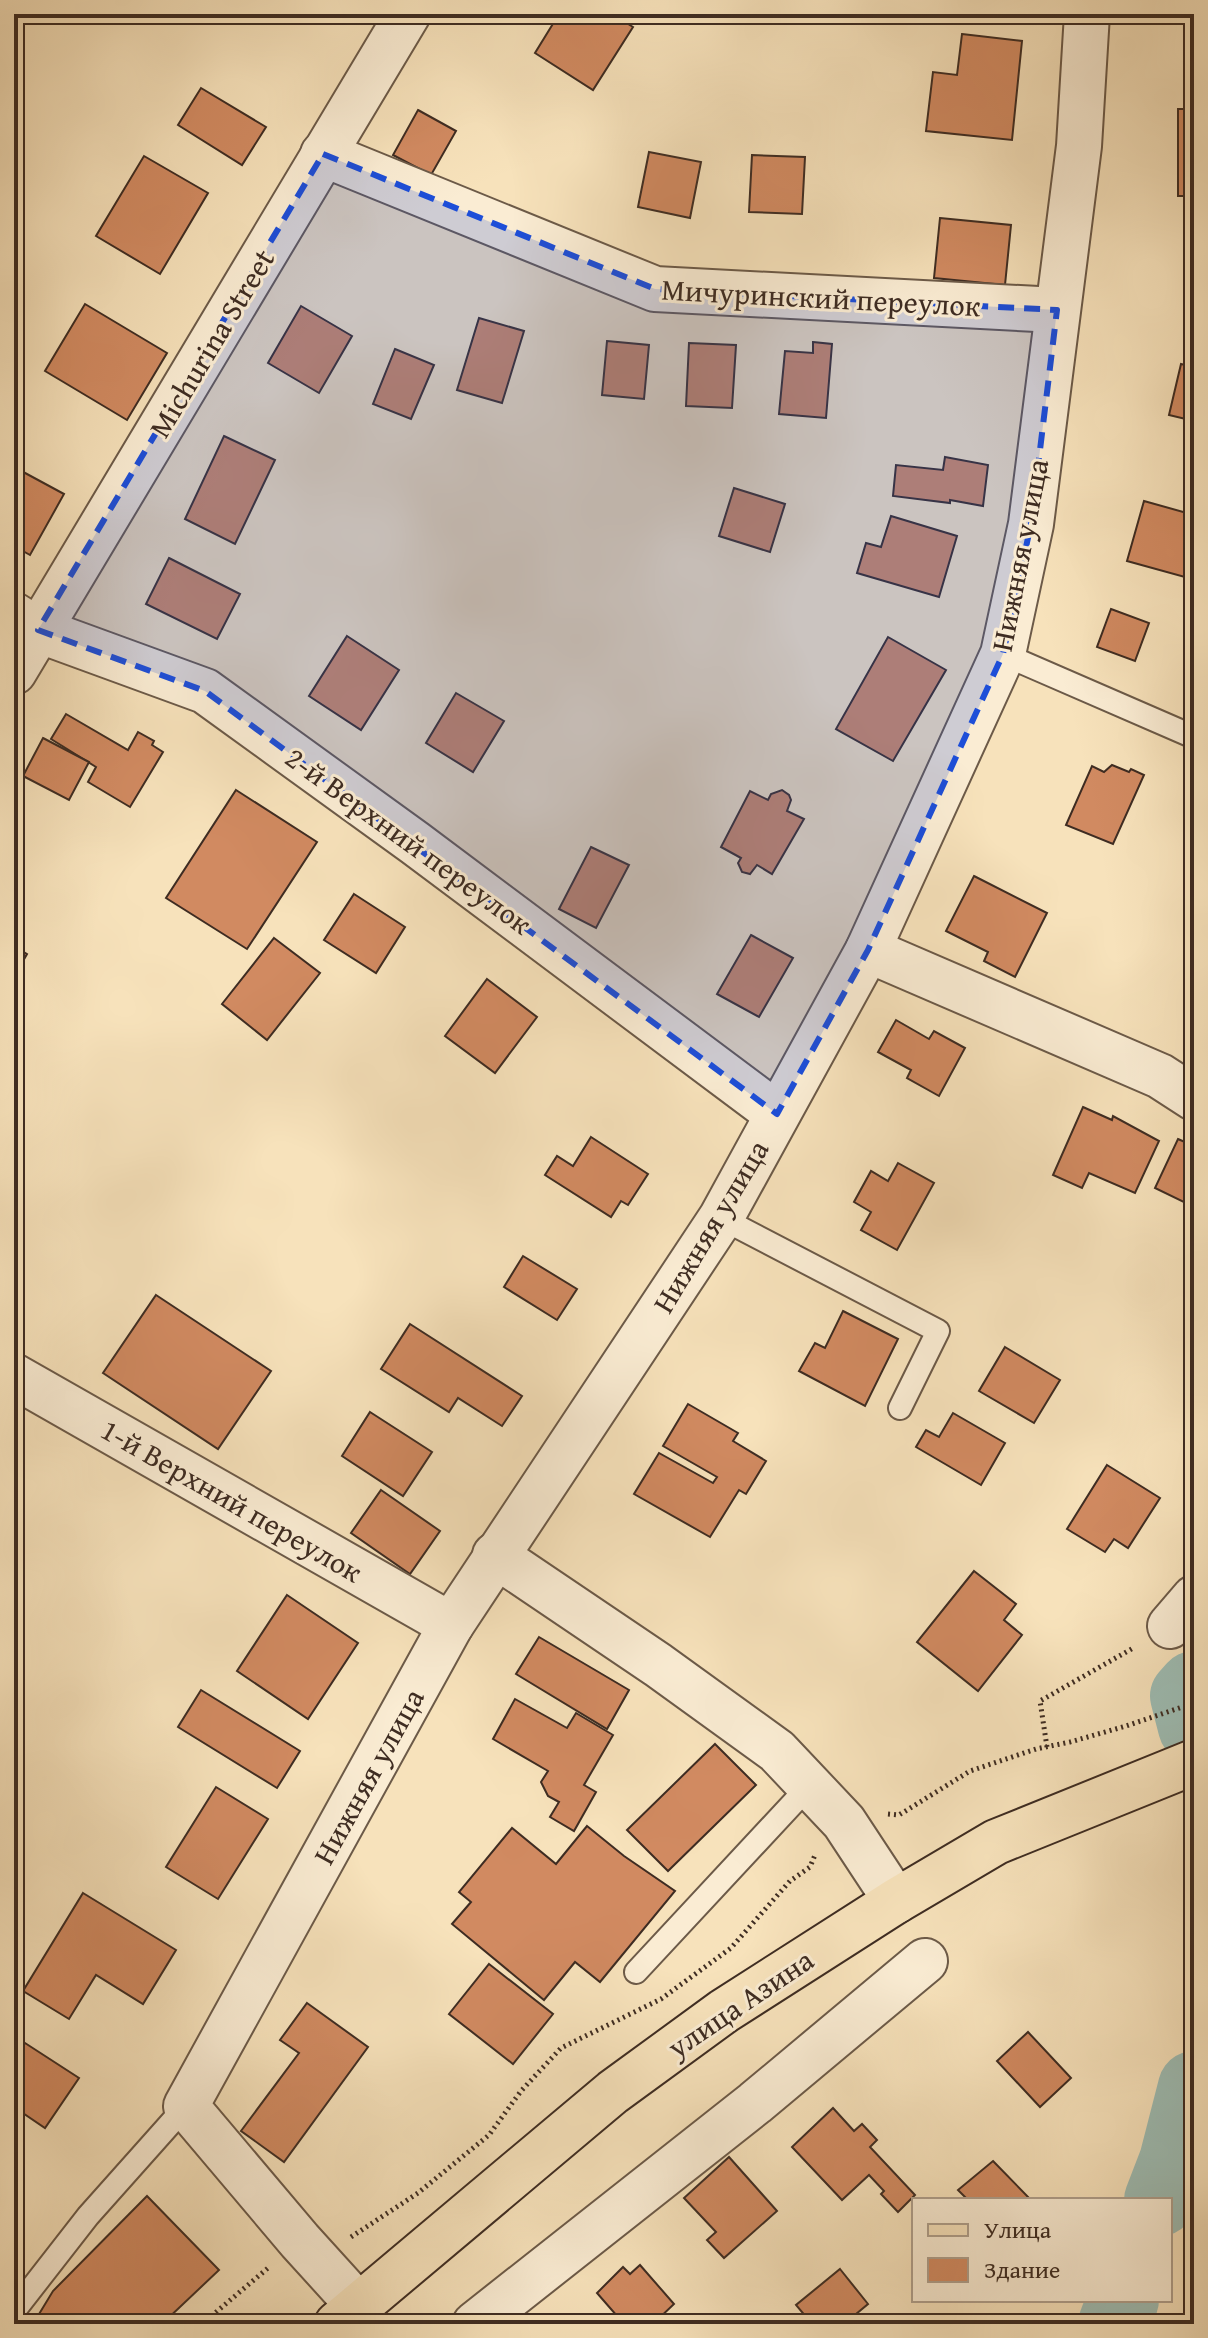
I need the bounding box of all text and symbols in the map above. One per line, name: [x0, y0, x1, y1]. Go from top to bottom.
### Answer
street label: Michurina Street: [137, 240, 285, 446]
street label: Мичуринский переулок: [660, 267, 982, 327]
street label: Нижняя улица: [979, 454, 1059, 655]
street label: 2-й Верхний переулок: [277, 735, 542, 945]
street label: Нижняя улица: [641, 1130, 779, 1321]
street label: 1-й Верхний переулок: [93, 1407, 371, 1593]
street label: Нижняя улица: [301, 1679, 435, 1872]
street label: улица Азина: [657, 1937, 823, 2069]
legend: [912, 2198, 1172, 2302]
text: Улица: [984, 2212, 1052, 2247]
text: Здание: [984, 2252, 1060, 2287]

